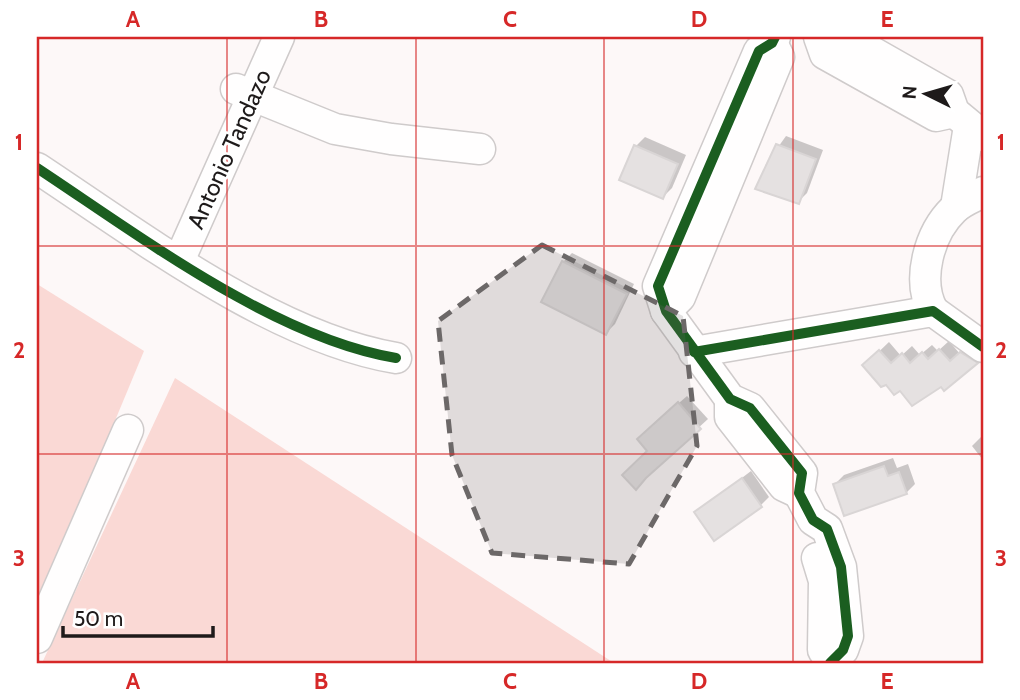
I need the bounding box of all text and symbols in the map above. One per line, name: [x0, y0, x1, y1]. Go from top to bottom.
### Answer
text: A: [126, 5, 141, 33]
text: B: [314, 5, 328, 33]
text: C: [503, 5, 517, 33]
text: D: [691, 5, 707, 33]
text: E: [880, 5, 894, 33]
north arrow: [890, 60, 960, 130]
street label: Antonio Tandazo: [181, 65, 277, 233]
text: N: [898, 85, 922, 100]
text: 1: [15, 128, 23, 156]
text: 1: [997, 128, 1005, 156]
text: 2: [13, 336, 25, 364]
text: 2: [995, 336, 1007, 364]
text: 3: [13, 544, 25, 572]
text: 3: [995, 544, 1007, 572]
scale bar: [63, 595, 214, 639]
text: 50 m: [74, 606, 123, 631]
text: A: [126, 667, 141, 695]
text: B: [314, 667, 328, 695]
text: C: [503, 667, 517, 695]
text: D: [691, 667, 707, 695]
text: E: [880, 667, 894, 695]

